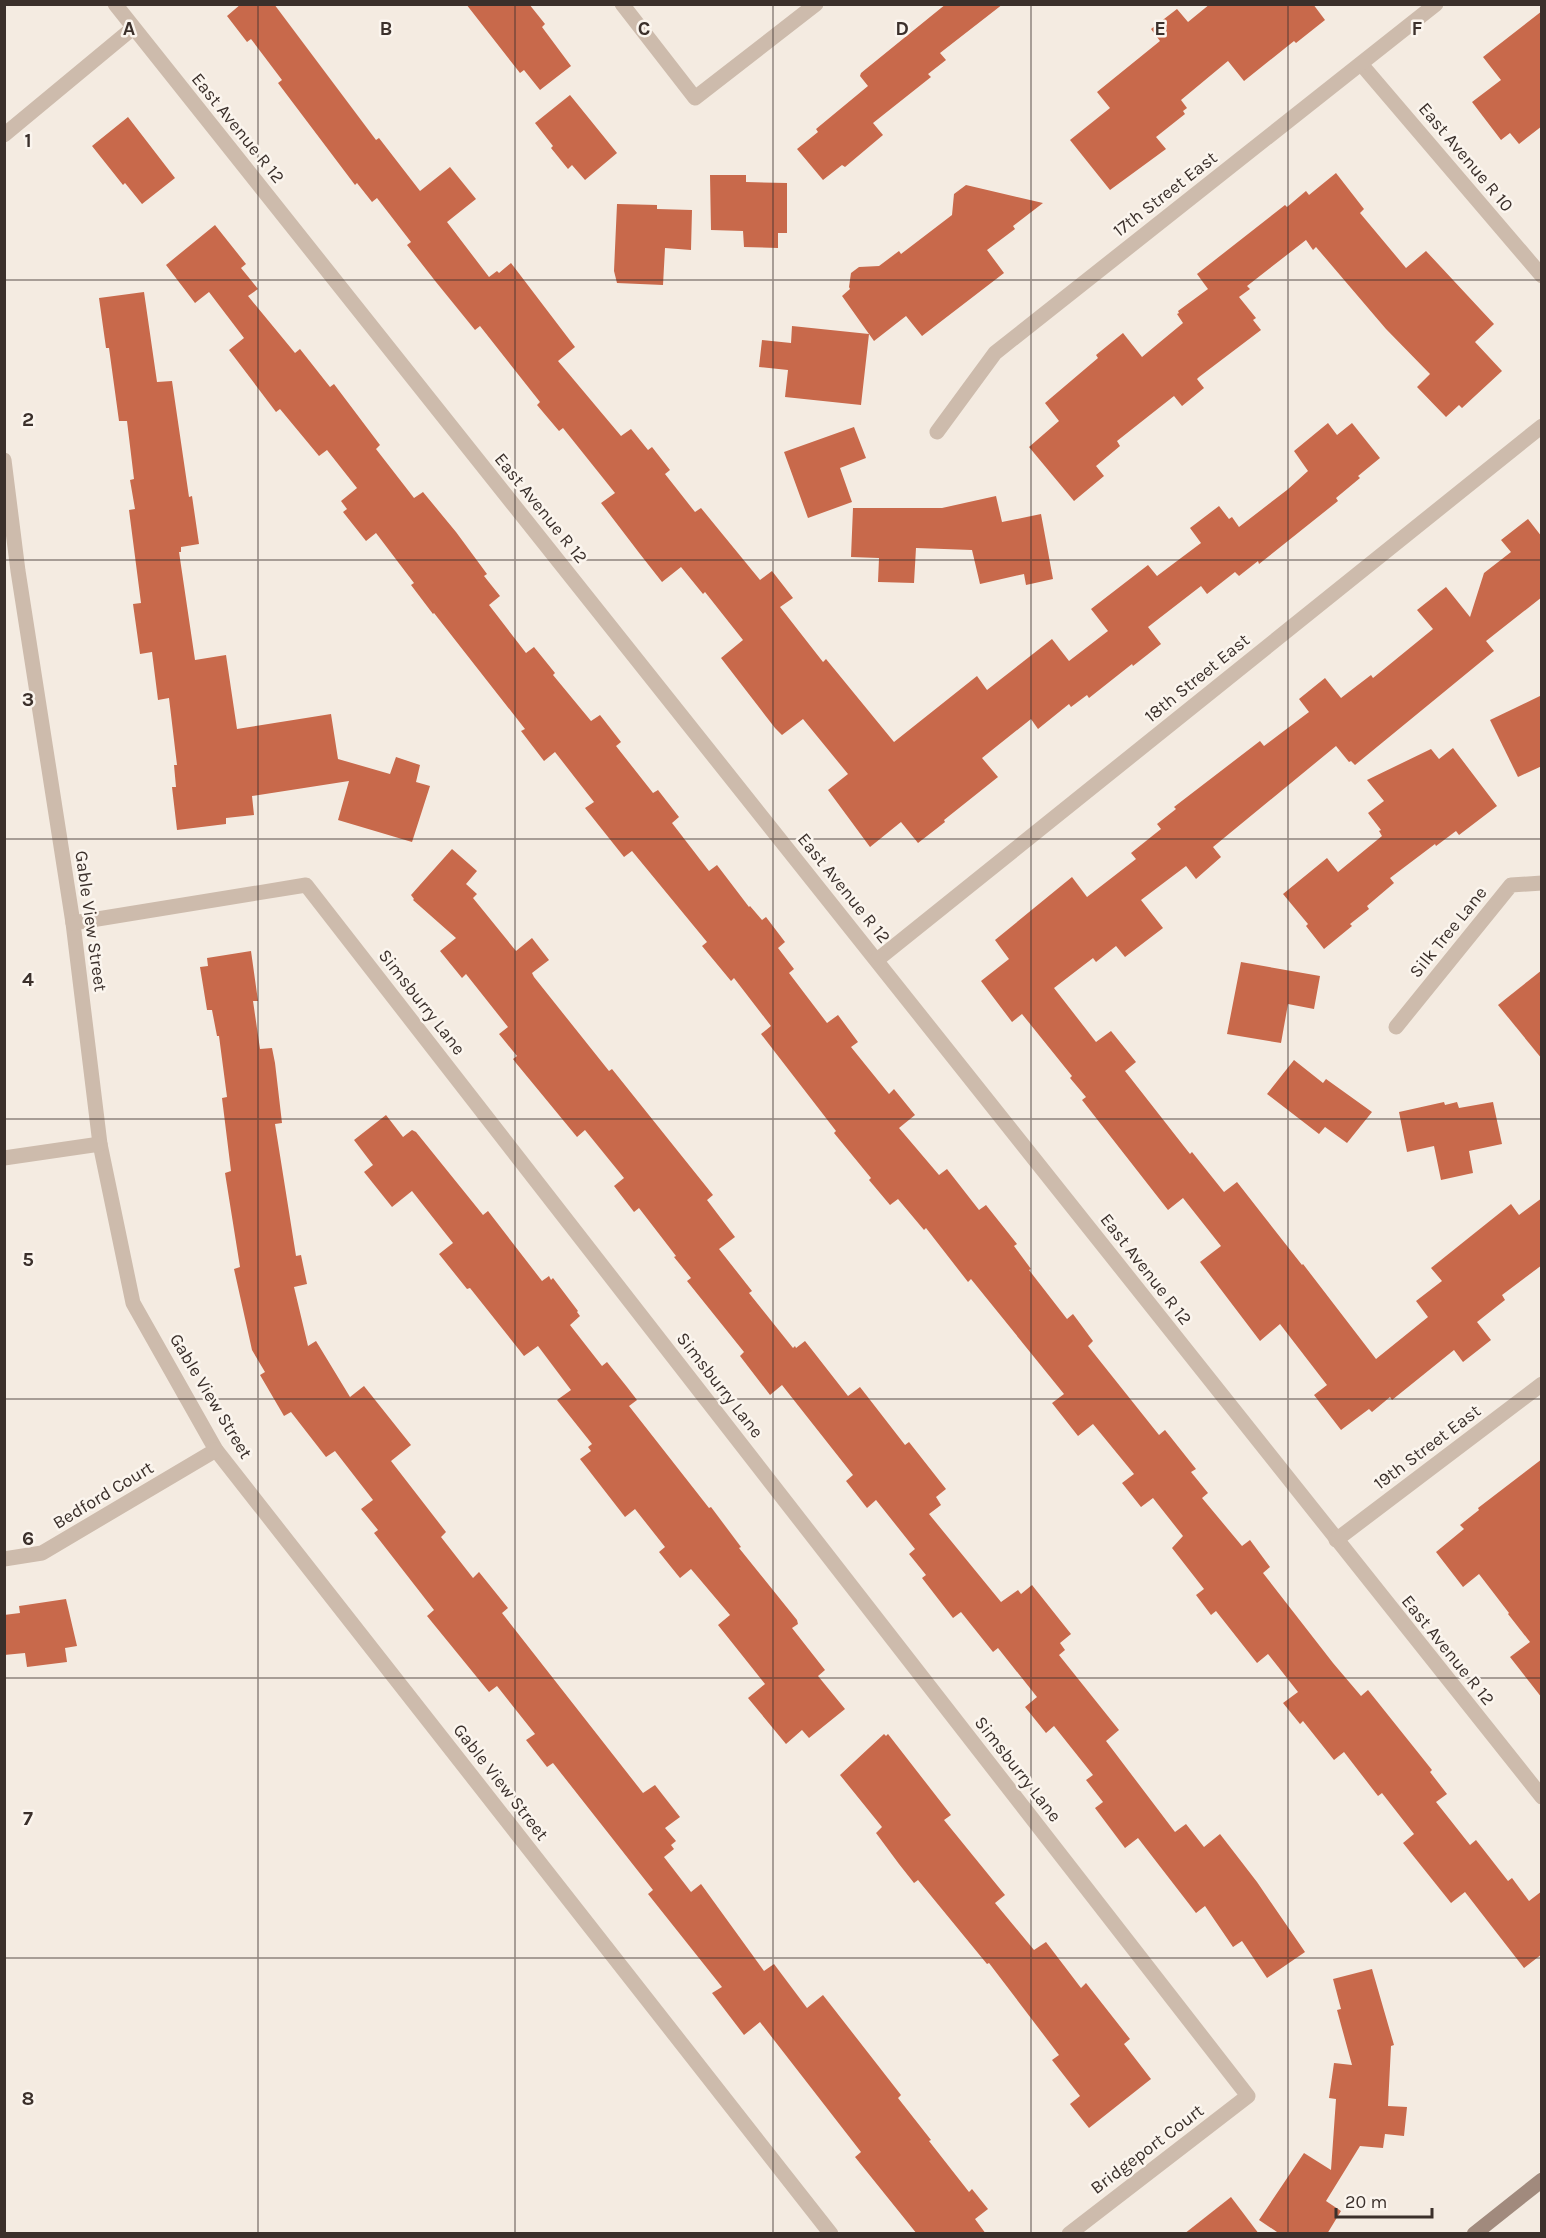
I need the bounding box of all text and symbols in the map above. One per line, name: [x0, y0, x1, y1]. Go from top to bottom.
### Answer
text: A: [123, 17, 136, 40]
text: B: [380, 17, 392, 40]
text: C: [638, 17, 650, 40]
text: D: [895, 17, 909, 40]
text: E: [1154, 17, 1166, 40]
text: F: [1412, 17, 1423, 40]
street label: East Avenue R 12: [187, 68, 289, 188]
street label: East Avenue R 10: [1414, 98, 1518, 216]
text: 1: [24, 129, 32, 152]
street label: 17th Street East: [1108, 146, 1222, 242]
text: 2: [22, 408, 34, 431]
street label: East Avenue R 12: [490, 448, 592, 568]
street label: 18th Street East: [1140, 629, 1254, 727]
text: 3: [22, 688, 34, 711]
street label: East Avenue R 12: [793, 828, 895, 948]
street label: Gable View Street: [70, 849, 112, 993]
street label: Silk Tree Lane: [1404, 882, 1492, 982]
street label: Simsburry Lane: [374, 945, 470, 1059]
text: 4: [22, 968, 34, 991]
street label: East Avenue R 12: [1096, 1209, 1196, 1329]
text: 5: [22, 1248, 34, 1271]
street label: Simsburry Lane: [672, 1328, 768, 1442]
street label: Gable View Street: [165, 1329, 257, 1463]
street label: 19th Street East: [1369, 1399, 1485, 1494]
street label: Bedford Court: [49, 1456, 158, 1534]
text: 6: [22, 1527, 34, 1550]
street label: East Avenue R 12: [1397, 1590, 1499, 1710]
street label: Simsburry Lane: [970, 1712, 1066, 1826]
street label: Gable View Street: [449, 1719, 554, 1845]
text: 7: [23, 1807, 33, 1830]
text: 8: [22, 2087, 34, 2110]
street label: Bridgeport Court: [1086, 2099, 1208, 2199]
scale bar: [1336, 2181, 1432, 2219]
text: 20 m: [1345, 2191, 1387, 2213]

